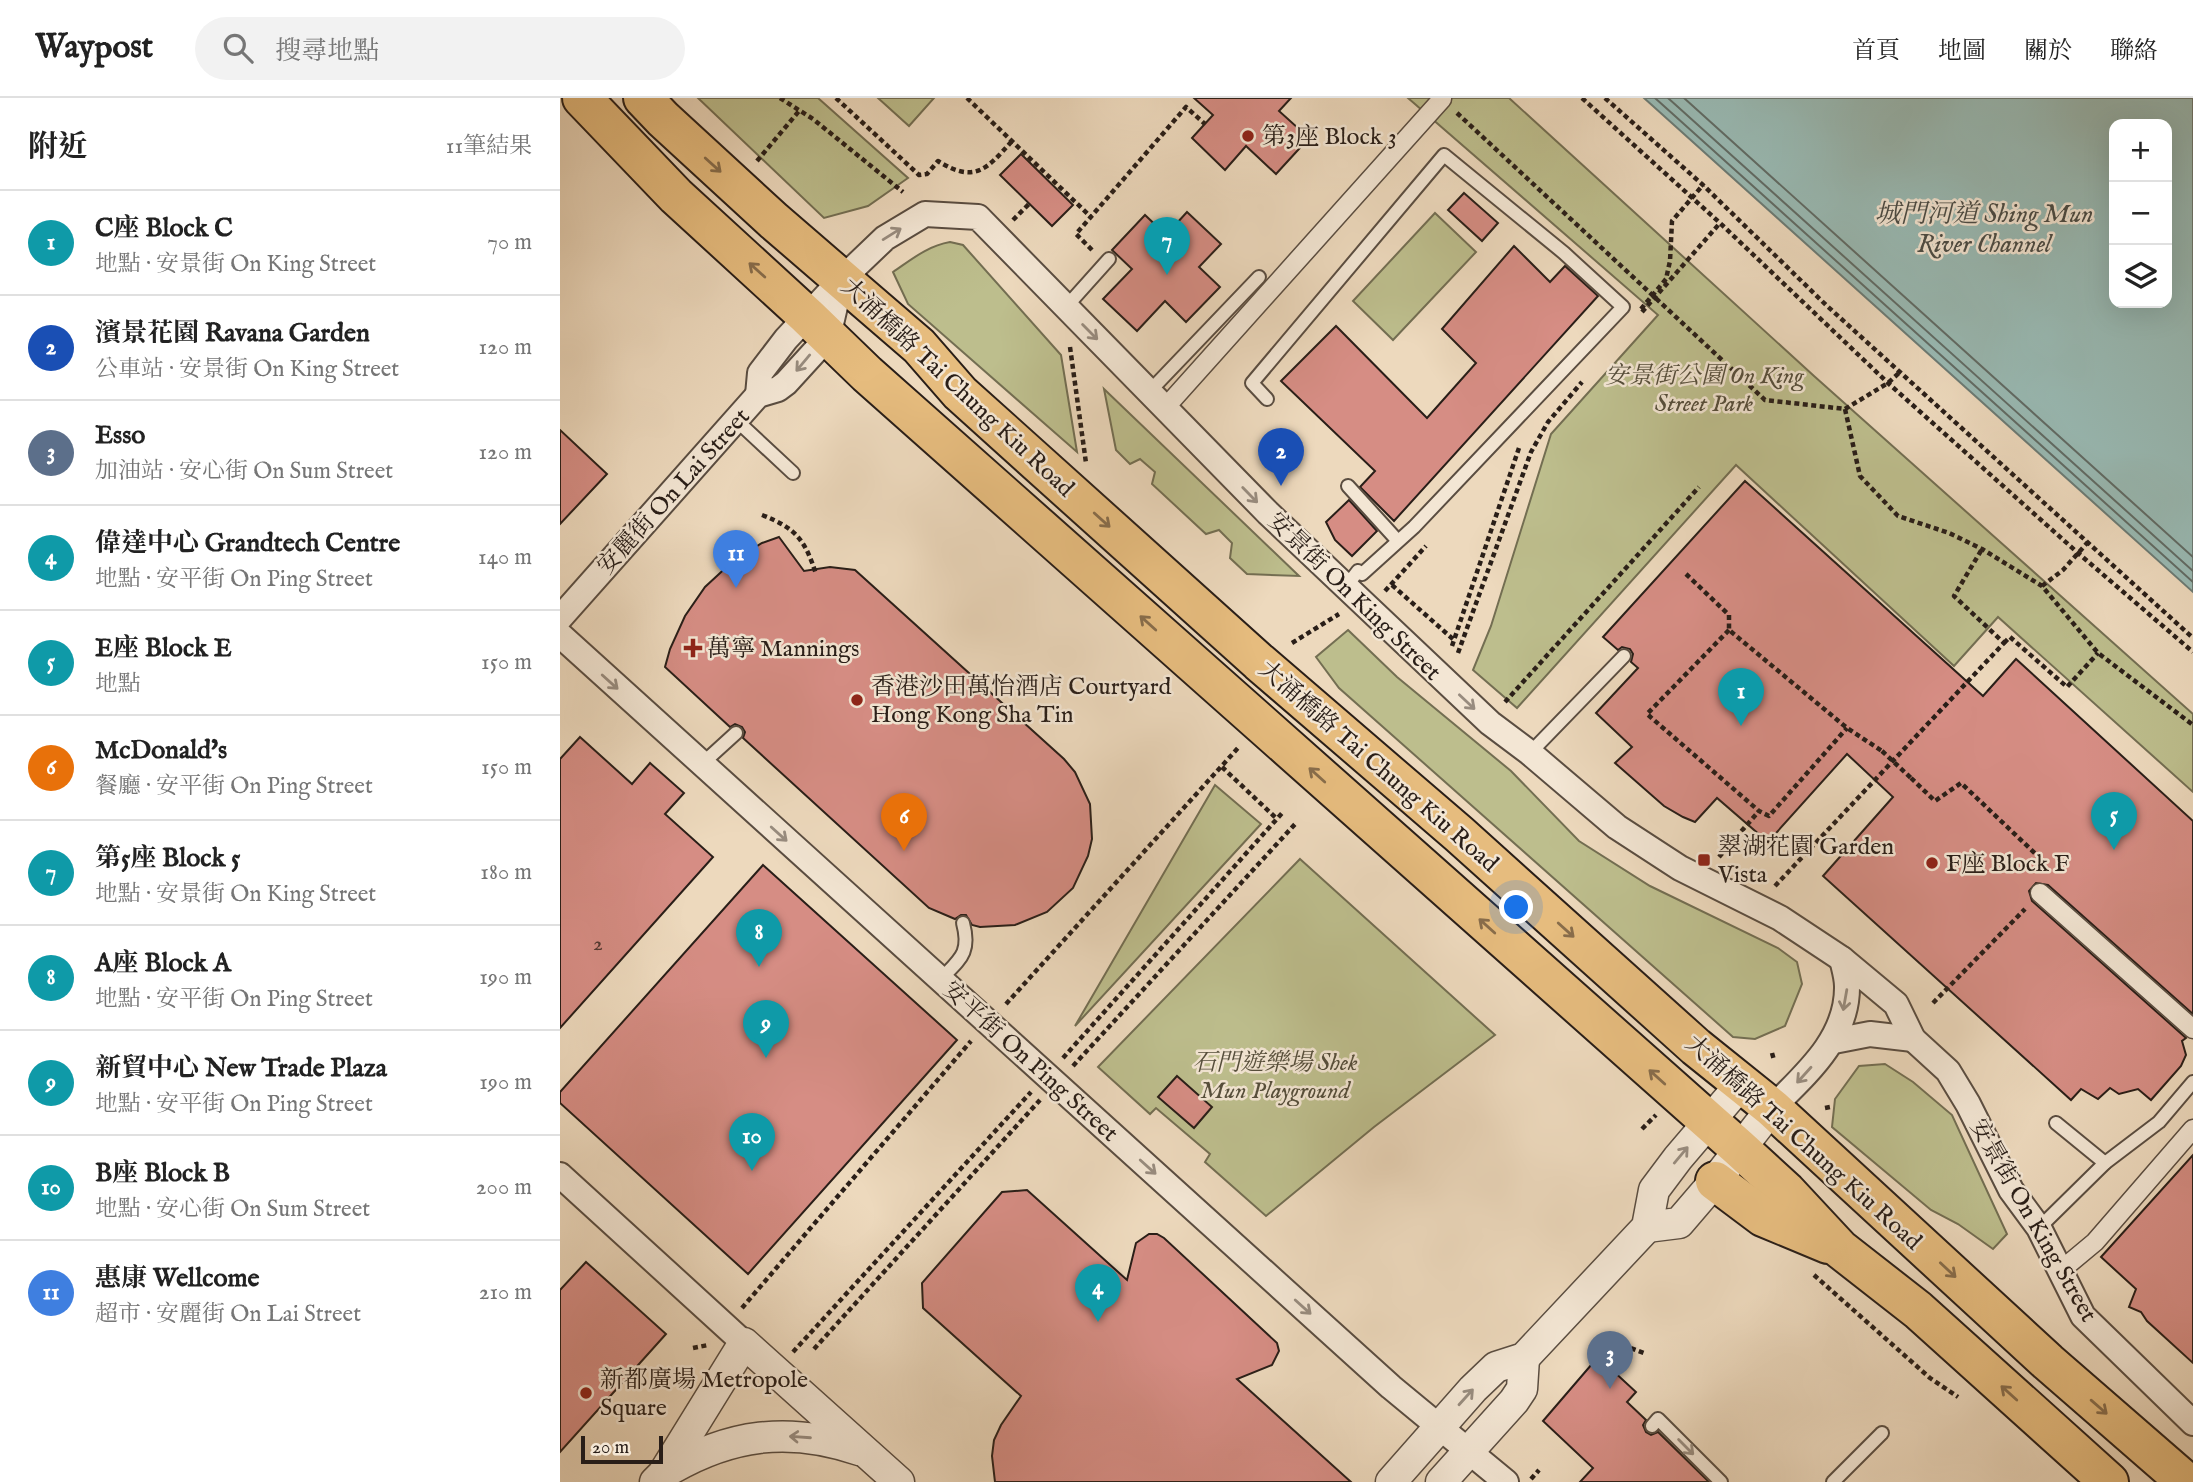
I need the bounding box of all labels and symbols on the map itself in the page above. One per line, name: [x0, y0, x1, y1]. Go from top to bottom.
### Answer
place label: 第3座 Block 3: [1262, 122, 1397, 153]
marker: 第3座 Block 3: [1240, 128, 1256, 144]
one-way arrow: [704, 157, 721, 174]
water label: 城門河道 Shing Mun River Channel: [1874, 198, 2094, 261]
pin: 7: [1144, 217, 1190, 275]
one-way arrow: [882, 226, 902, 240]
one-way arrow: [748, 262, 766, 278]
street label: 大涌橋路 Tai Chung Kiu Road: [834, 272, 1080, 505]
one-way arrow: [1082, 324, 1099, 341]
one-way arrow: [795, 354, 811, 372]
park label: 安景街公園 On King Street Park: [1605, 361, 1804, 420]
street label: 安麗街 On Lai Street: [591, 402, 757, 582]
pin: 2: [1258, 428, 1304, 486]
one-way arrow: [1241, 486, 1258, 503]
street label: 安景街 On King Street: [1261, 506, 1447, 688]
one-way arrow: [1093, 512, 1111, 528]
pin: 11: [713, 530, 759, 588]
one-way arrow: [1139, 615, 1157, 631]
place label: 萬寧 Mannings: [707, 634, 859, 665]
marker: 萬寧 Mannings: [685, 640, 701, 656]
street label: 大涌橋路 Tai Chung Kiu Road: [1252, 654, 1504, 880]
pin: 1: [1718, 668, 1764, 726]
place label: 香港沙田萬怡酒店 Courtyard Hong Kong Sha Tin: [871, 672, 1172, 731]
one-way arrow: [601, 674, 619, 690]
marker: 香港沙田萬怡酒店 Courtyard Hong Kong Sha Tin: [849, 692, 865, 708]
one-way arrow: [1458, 694, 1475, 711]
one-way arrow: [1308, 767, 1326, 783]
pin: 5: [2091, 792, 2137, 850]
pin: 6: [881, 793, 927, 851]
one-way arrow: [770, 825, 787, 842]
place label: 翠湖花園 Garden Vista: [1717, 832, 1894, 891]
place label: F座 Block F: [1946, 849, 2069, 880]
marker: 翠湖花園 Garden Vista: [1696, 852, 1712, 868]
marker: F座 Block F: [1924, 855, 1940, 871]
your location: [1499, 890, 1533, 924]
pin: 8: [736, 909, 782, 967]
one-way arrow: [1478, 918, 1496, 934]
one-way arrow: [1557, 922, 1575, 938]
house number: 2: [593, 931, 603, 958]
street label: 安平街 On Ping Street: [936, 975, 1124, 1149]
one-way arrow: [1838, 988, 1851, 1011]
pin: 9: [743, 1000, 789, 1058]
street label: 大涌橋路 Tai Chung Kiu Road: [1678, 1029, 1928, 1258]
park label: 石門遊樂場 Shek Mun Playground: [1192, 1048, 1358, 1107]
one-way arrow: [1795, 1066, 1812, 1083]
one-way arrow: [1649, 1069, 1667, 1085]
pin: 10: [729, 1113, 775, 1171]
street label: 安景街 On King Street: [1962, 1114, 2104, 1328]
one-way arrow: [1672, 1146, 1688, 1164]
one-way arrow: [1139, 1159, 1157, 1175]
one-way arrow: [1939, 1262, 1956, 1279]
pin: 4: [1075, 1264, 1121, 1322]
one-way arrow: [1294, 1299, 1312, 1315]
pin: 3: [1587, 1331, 1633, 1389]
place label: 新都廣場 Metropole Square: [600, 1365, 808, 1424]
one-way arrow: [2001, 1384, 2018, 1401]
marker: 新都廣場 Metropole Square: [578, 1385, 594, 1401]
one-way arrow: [1458, 1389, 1475, 1406]
one-way arrow: [2090, 1399, 2108, 1415]
one-way arrow: [789, 1430, 812, 1443]
scale bar: [581, 1433, 663, 1465]
one-way arrow: [1678, 1439, 1695, 1456]

